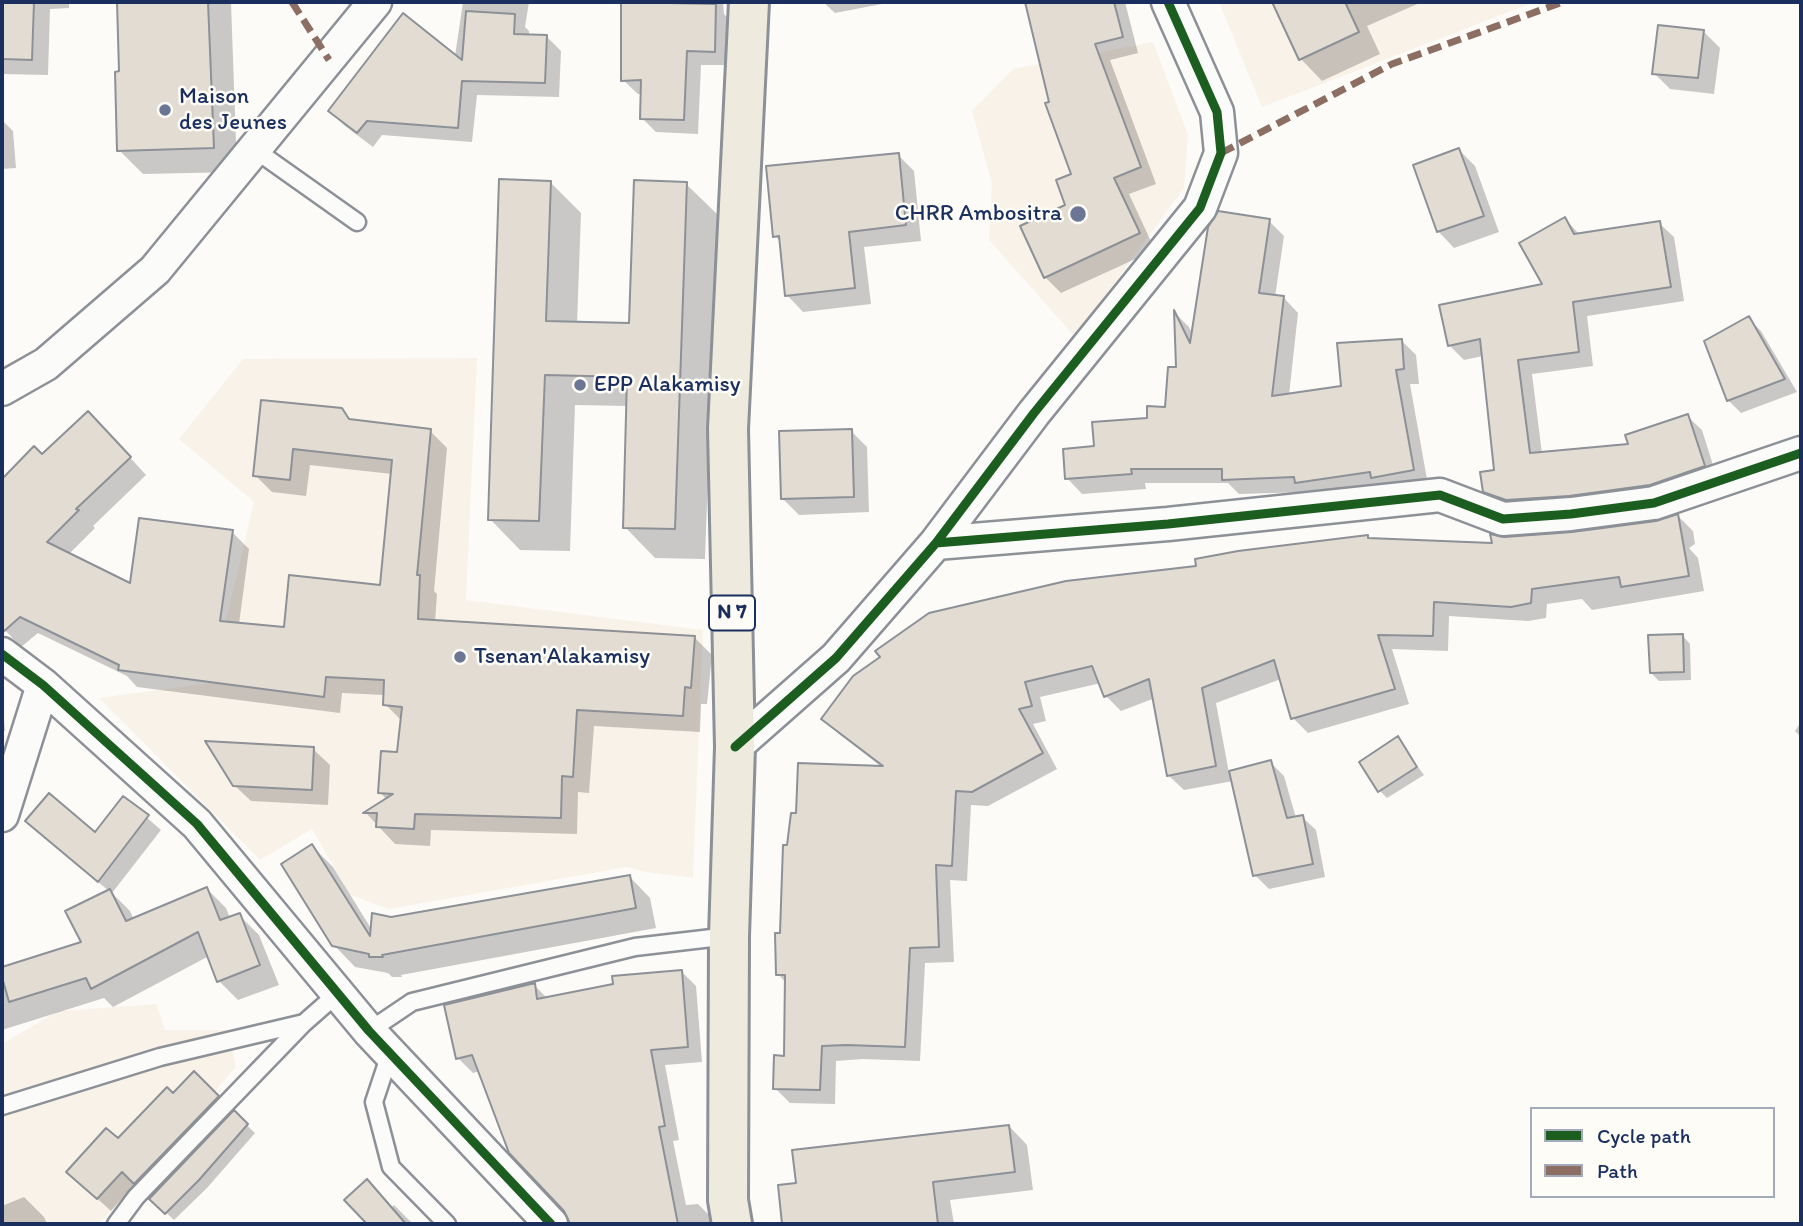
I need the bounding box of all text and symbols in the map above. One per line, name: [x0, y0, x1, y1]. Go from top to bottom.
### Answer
place label: Maison des Jeunes: [179, 83, 287, 137]
marker: Maison des Jeunes: [157, 102, 173, 118]
place label: CHRR Ambositra: [895, 200, 1062, 228]
marker: CHRR Ambositra: [1068, 204, 1088, 224]
place label: EPP Alakamisy: [594, 371, 741, 399]
marker: EPP Alakamisy: [572, 377, 588, 393]
road number: N 7: [709, 596, 755, 630]
place label: Tsenan'Alakamisy: [474, 643, 650, 671]
marker: Tsenan'Alakamisy: [452, 649, 468, 665]
legend: [1530, 1107, 1775, 1198]
text: Cycle path: [1597, 1123, 1691, 1148]
text: Path: [1597, 1158, 1638, 1183]

